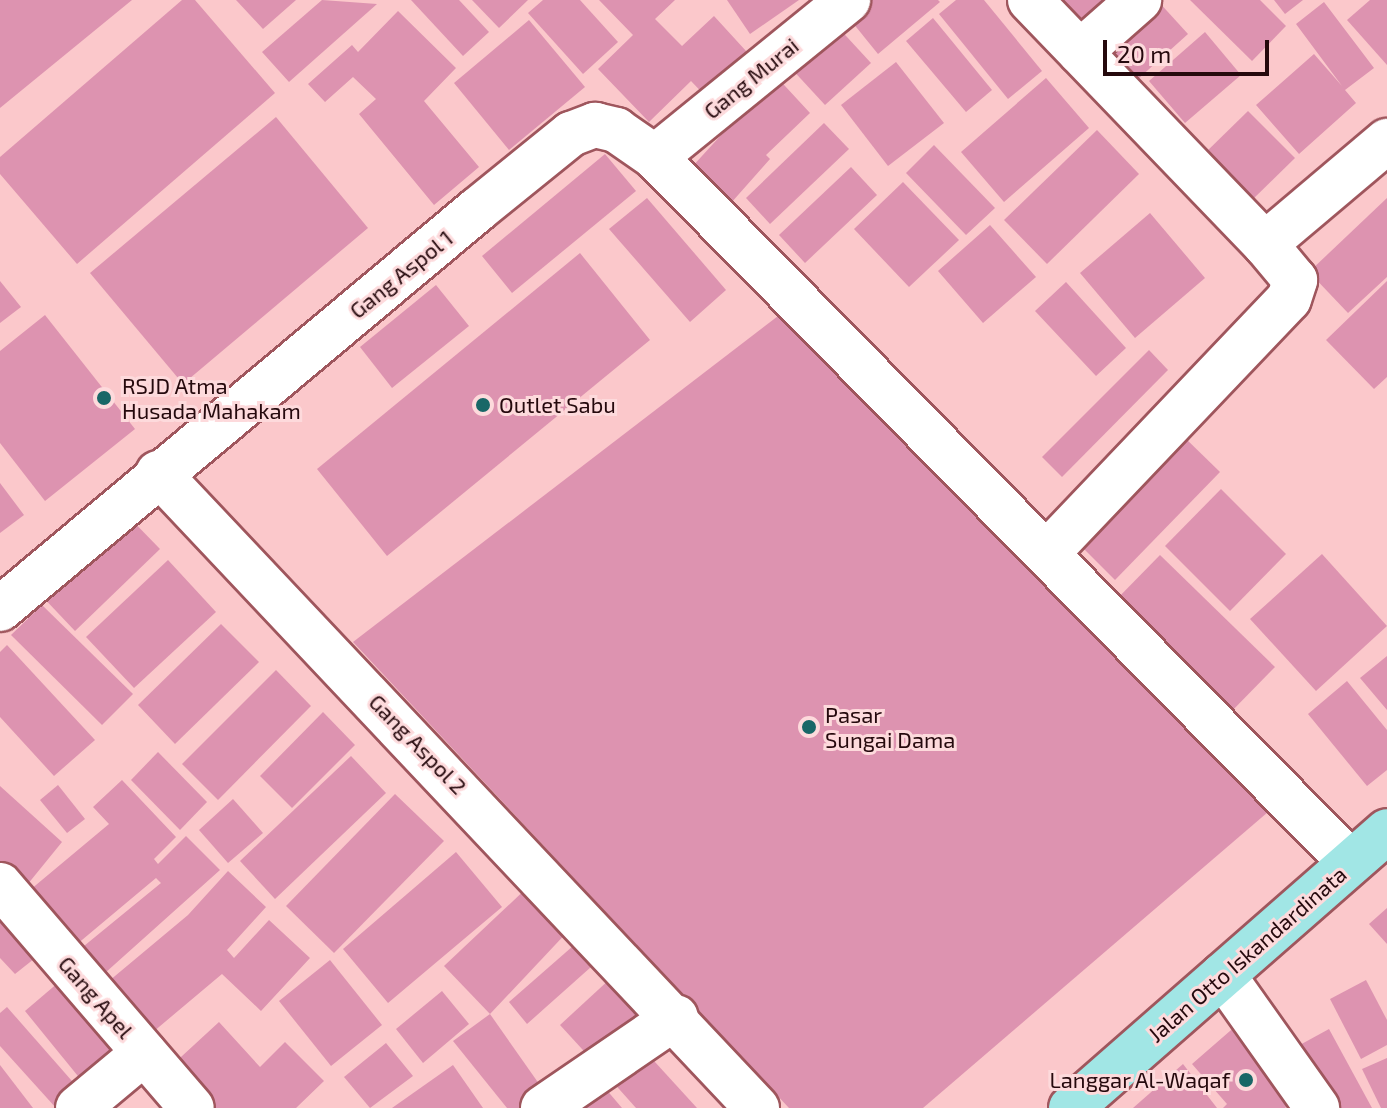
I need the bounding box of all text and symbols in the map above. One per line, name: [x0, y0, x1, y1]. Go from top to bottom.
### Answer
scale bar: [1107, 24, 1273, 74]
street label: Gang Murai: [698, 32, 804, 124]
text: 20 m: [1117, 39, 1171, 68]
street label: Gang Aspol 1: [344, 224, 458, 324]
place label: RSJD Atma Husada Mahakam: [122, 372, 301, 424]
marker: RSJD Atma Husada Mahakam: [93, 387, 115, 409]
place label: Outlet Sabu: [499, 392, 616, 418]
marker: Outlet Sabu: [474, 396, 492, 414]
street label: Gang Aspol 2: [363, 688, 473, 800]
place label: Pasar Sungai Dama: [825, 701, 955, 752]
marker: Pasar Sungai Dama: [800, 718, 818, 736]
street label: Jalan Otto Iskandardinata: [1142, 861, 1352, 1047]
street label: Gang Apel: [53, 950, 139, 1044]
place label: Langgar Al-Waqaf: [1049, 1067, 1230, 1093]
marker: Langgar Al-Waqaf: [1237, 1071, 1255, 1089]

